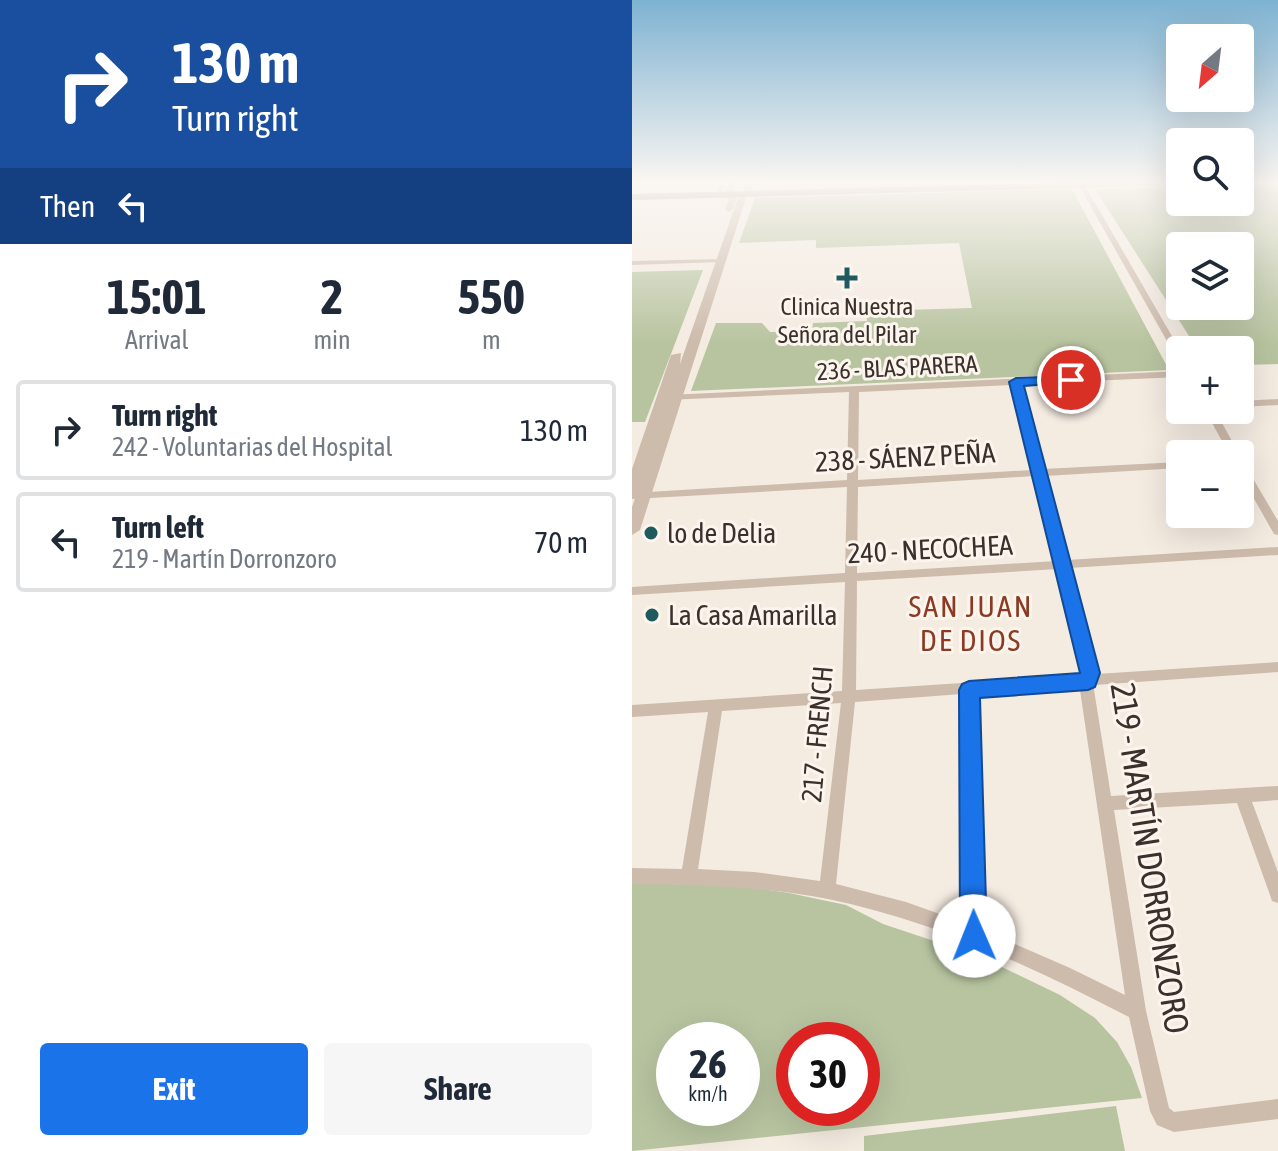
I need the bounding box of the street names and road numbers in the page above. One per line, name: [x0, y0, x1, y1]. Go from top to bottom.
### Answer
street label: 236 - BLAS PARERA: [816, 350, 978, 385]
street label: 238 - SÁENZ PEÑA: [814, 436, 996, 478]
street label: 240 - NECOCHEA: [847, 529, 1014, 569]
street label: 217 - FRENCH: [795, 664, 839, 804]
street label: 219 - MARTÍN DORRONZORO: [1103, 680, 1197, 1036]

